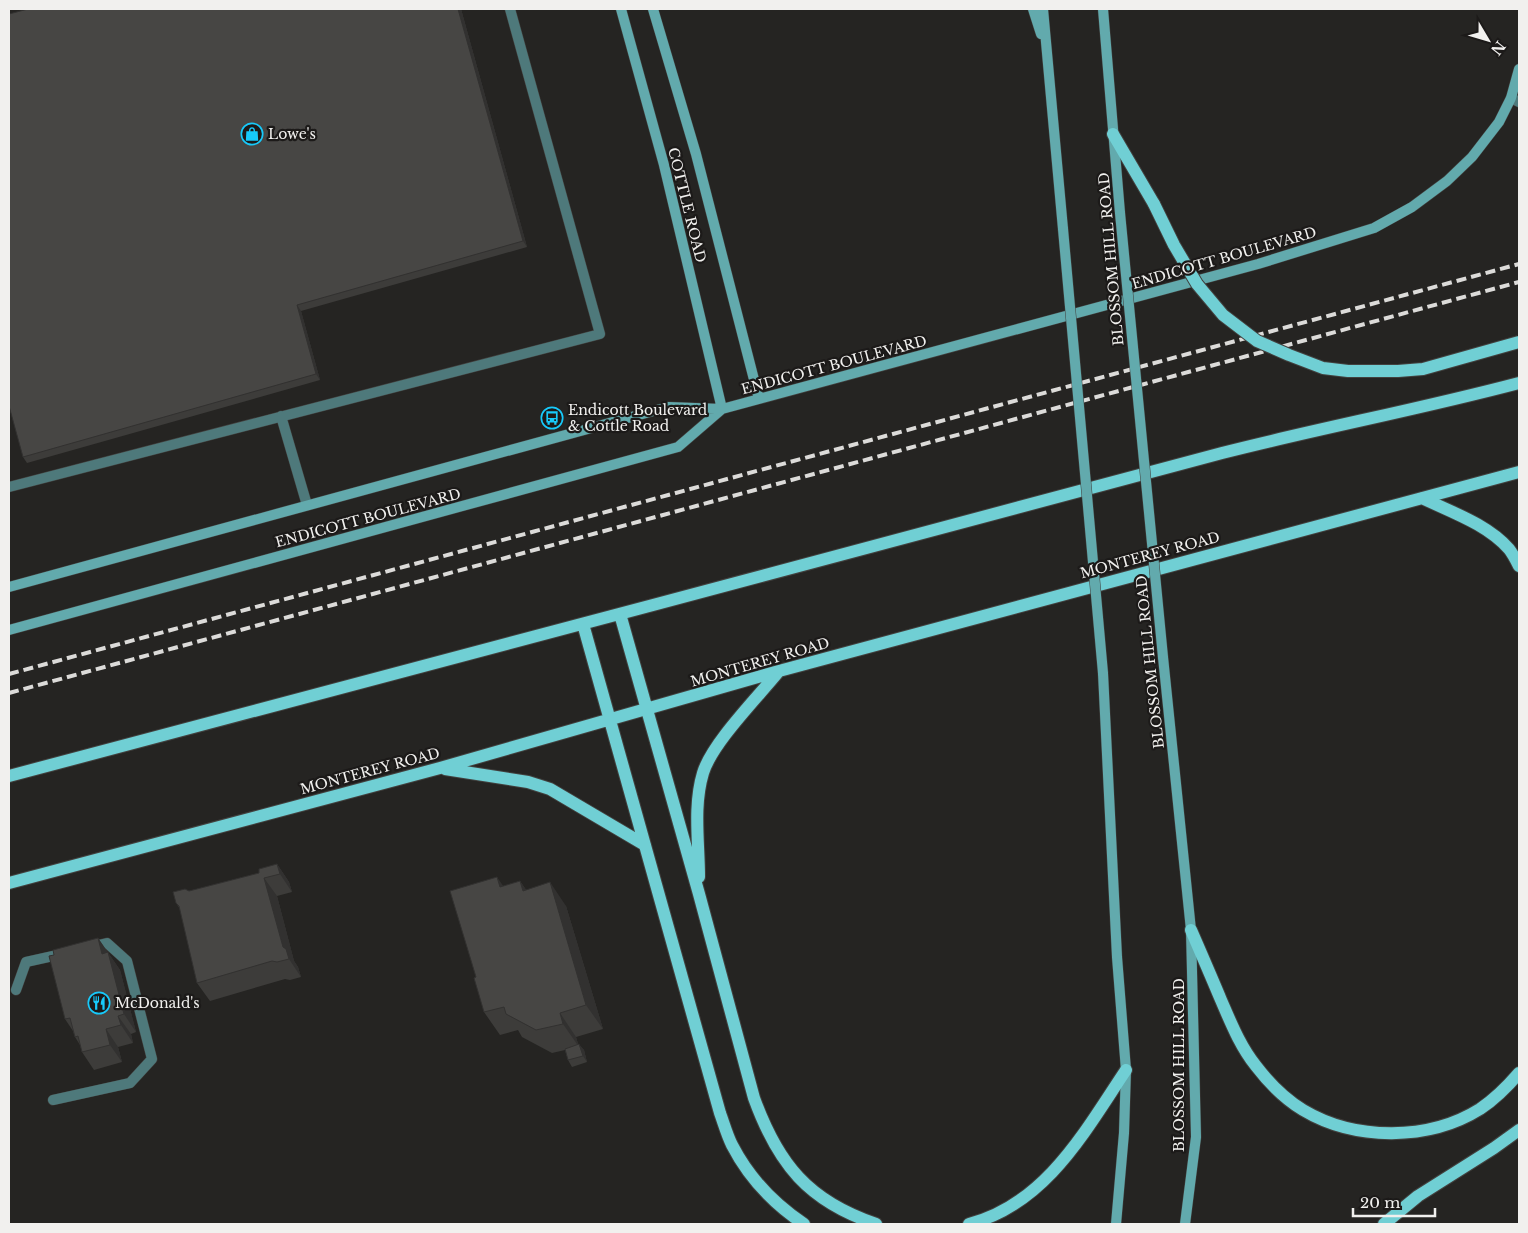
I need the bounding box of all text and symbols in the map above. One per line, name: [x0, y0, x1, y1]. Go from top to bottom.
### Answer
north arrow: [1463, 15, 1513, 65]
text: N: [1487, 37, 1509, 59]
shop icon: Lowe's: [240, 122, 264, 146]
place label: Lowe's: [268, 125, 316, 143]
street label: COTTLE ROAD: [664, 146, 710, 264]
street label: BLOSSOM HILL ROAD: [1094, 172, 1128, 346]
street label: ENDICOTT BOULEVARD: [1130, 223, 1318, 293]
street label: ENDICOTT BOULEVARD: [739, 332, 929, 398]
place label: Endicott Boulevard & Cottle Road: [568, 401, 708, 435]
bus stop icon: Endicott Boulevard & Cottle Road: [540, 406, 564, 430]
street label: ENDICOTT BOULEVARD: [273, 485, 463, 551]
street label: MONTEREY ROAD: [1078, 528, 1222, 582]
street label: BLOSSOM HILL ROAD: [1132, 575, 1168, 749]
street label: MONTEREY ROAD: [688, 634, 832, 690]
street label: MONTEREY ROAD: [298, 744, 442, 798]
street label: BLOSSOM HILL ROAD: [1170, 978, 1188, 1152]
restaurant icon: McDonald's: [87, 991, 111, 1015]
place label: McDonald's: [115, 994, 200, 1012]
scale bar: [1353, 1186, 1436, 1218]
text: 20 m: [1360, 1193, 1400, 1212]

